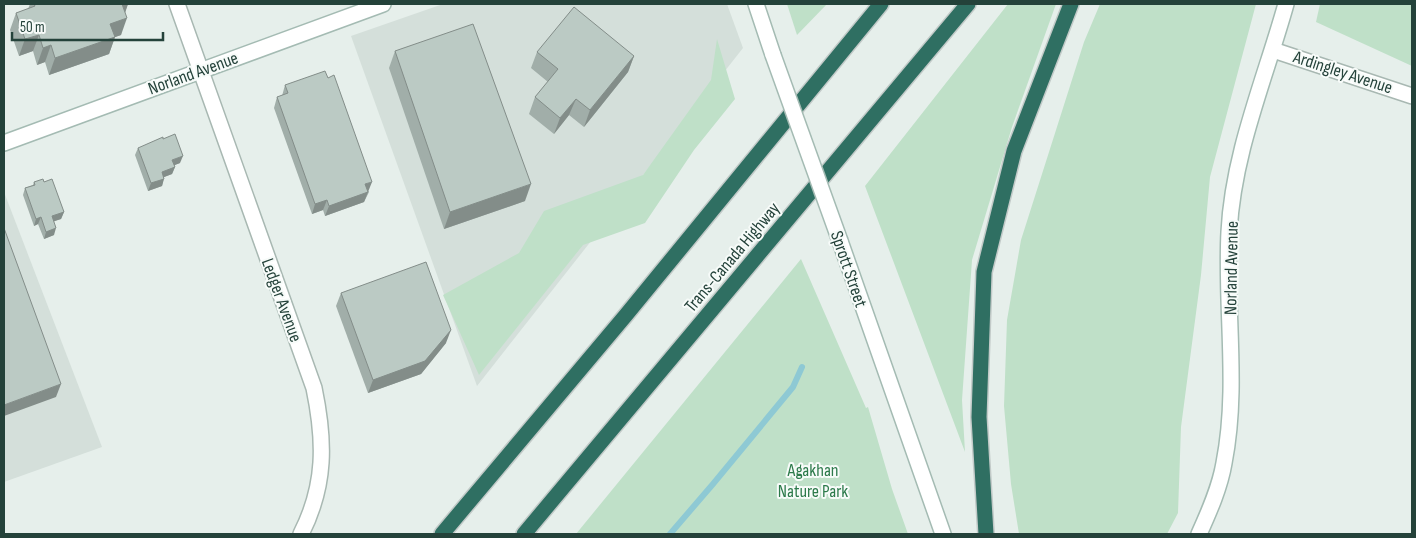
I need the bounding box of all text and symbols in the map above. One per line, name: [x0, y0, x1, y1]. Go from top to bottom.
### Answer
scale bar: [12, 10, 164, 42]
text: 50 m: [20, 18, 45, 37]
street label: Ardingley Avenue: [1290, 46, 1395, 98]
street label: Norland Avenue: [145, 47, 241, 99]
street label: Trans-Canada Highway: [680, 198, 784, 316]
street label: Norland Avenue: [1220, 221, 1243, 315]
street label: Sprott Street: [826, 228, 872, 311]
street label: Ledger Avenue: [257, 255, 306, 345]
park label: Agakhan Nature Park: [778, 460, 848, 502]

